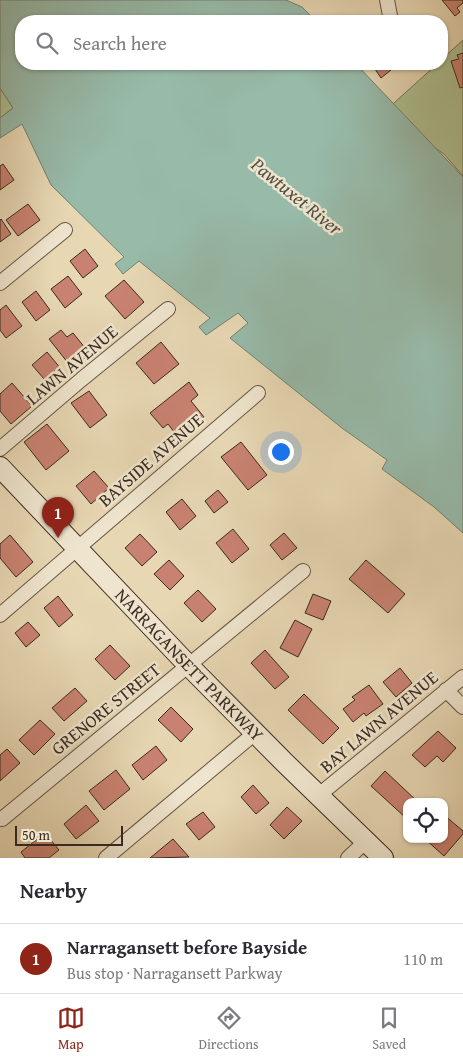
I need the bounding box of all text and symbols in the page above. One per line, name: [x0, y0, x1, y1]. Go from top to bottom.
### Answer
search box: [15, 15, 448, 70]
icon: search: [33, 29, 61, 57]
text: Search here: [73, 29, 167, 57]
water label: Pawtuxet River: [245, 150, 349, 242]
street label: LAWN AVENUE: [20, 318, 124, 411]
street label: BAYSIDE AVENUE: [92, 406, 209, 513]
your location: [268, 439, 294, 465]
pin: 1: [42, 497, 74, 538]
street label: NARRAGANSETT PARKWAY: [109, 582, 271, 748]
street label: GRENORE STREET: [45, 656, 166, 761]
street label: BAY LAWN AVENUE: [314, 664, 444, 779]
map controls: [403, 798, 448, 843]
button: locate: [403, 798, 448, 843]
scale bar: [15, 823, 122, 846]
text: 50 m: [22, 825, 50, 845]
text: Nearby: [20, 875, 87, 906]
text: Narragansett before Bayside: [67, 933, 307, 961]
text: 1: [32, 947, 40, 971]
text: 110 m: [403, 947, 443, 971]
text: Bus stop · Narragansett Parkway: [67, 961, 282, 985]
tab: Map: [57, 1004, 85, 1054]
tab: Directions: [198, 1004, 259, 1054]
tab: Saved: [372, 1004, 406, 1054]

